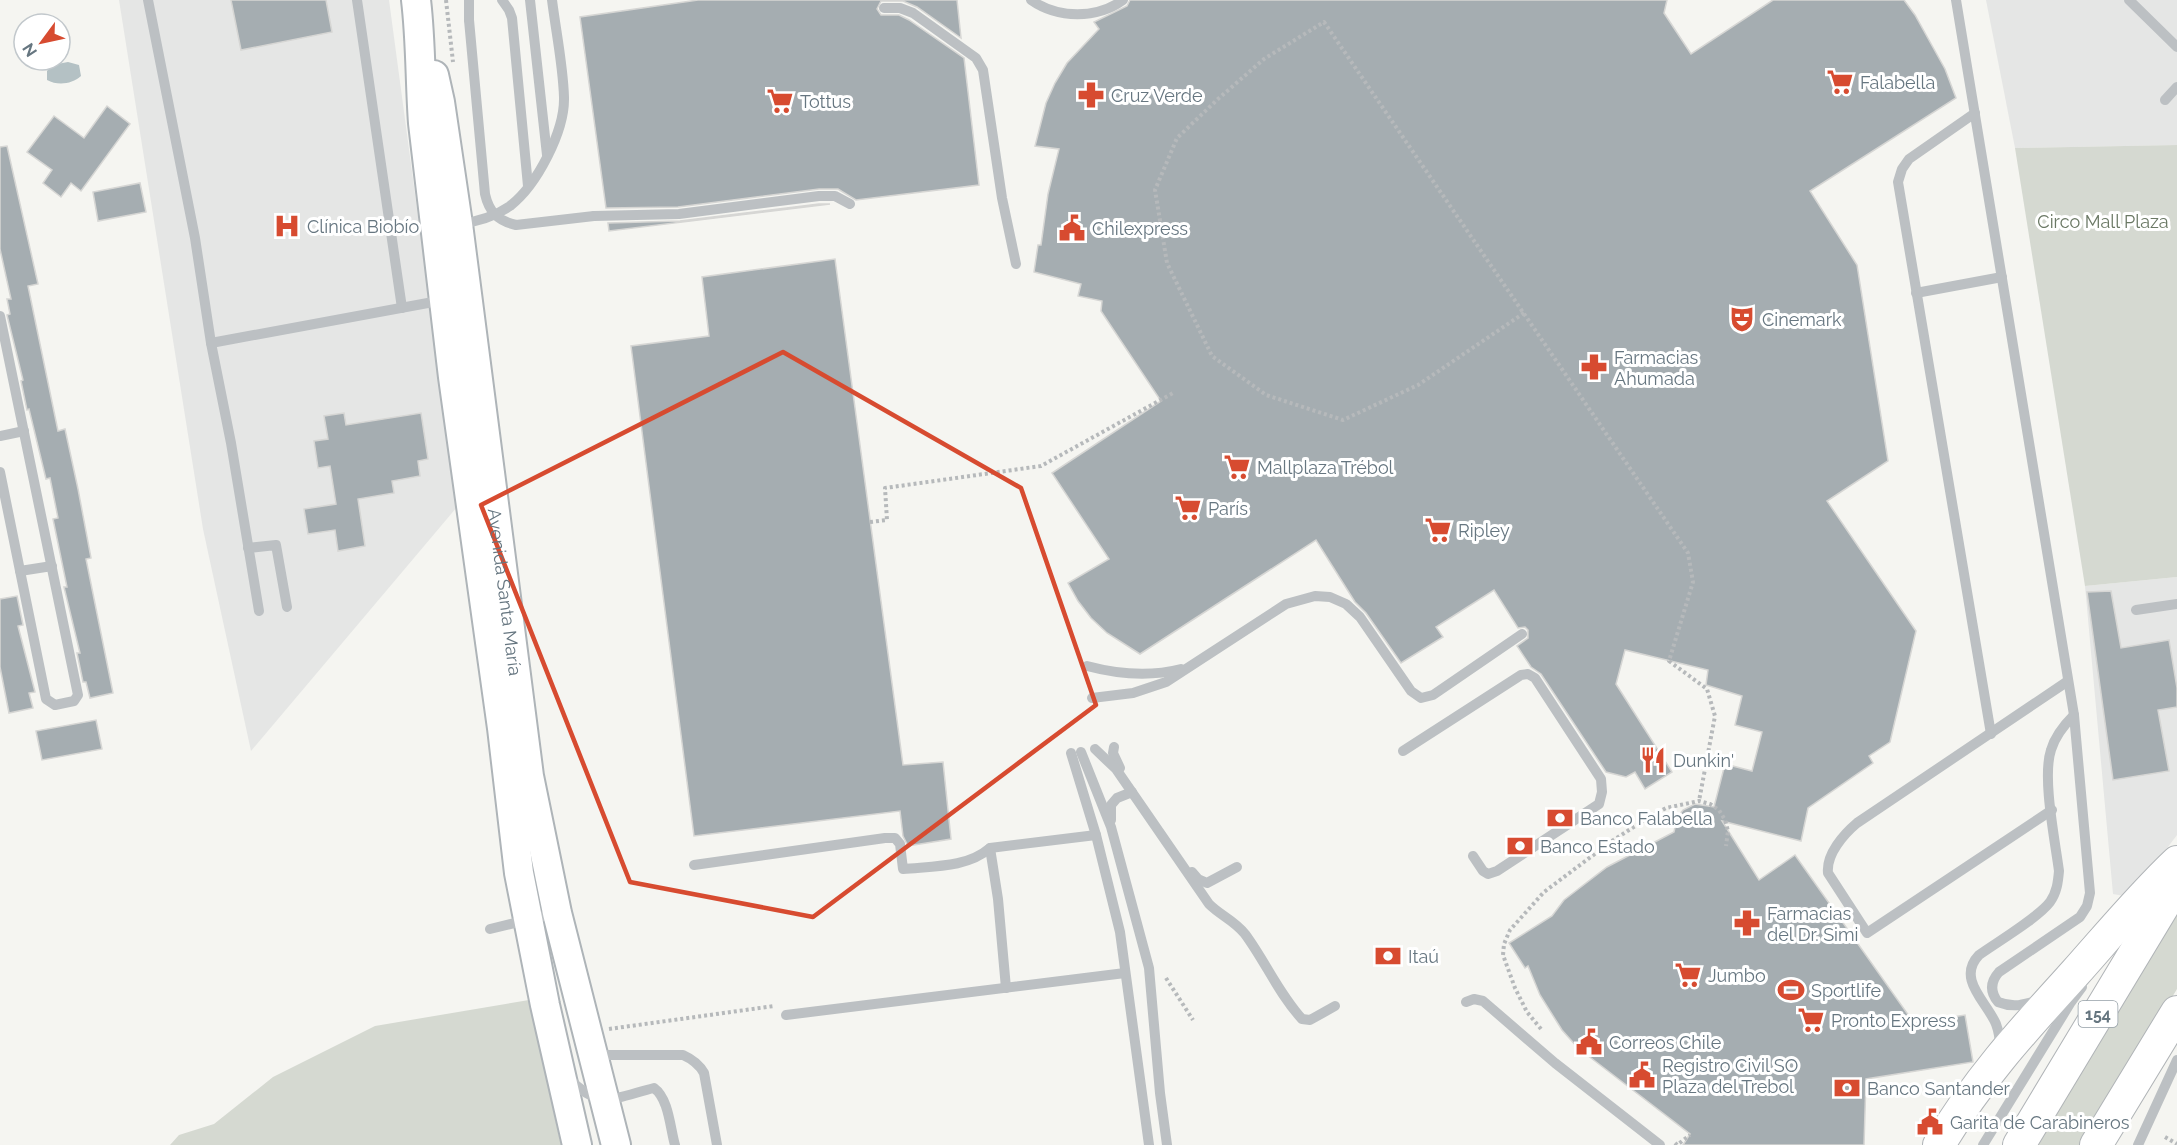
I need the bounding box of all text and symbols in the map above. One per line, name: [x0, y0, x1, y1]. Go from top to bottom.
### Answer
north arrow: [12, 12, 72, 72]
text: N: [19, 40, 41, 60]
supermarket icon: Falabella: [1825, 67, 1855, 97]
place label: Falabella: [1860, 72, 1935, 93]
pharmacy icon: Cruz Verde: [1076, 80, 1106, 110]
place label: Cruz Verde: [1111, 85, 1203, 106]
supermarket icon: Tottus: [765, 86, 795, 116]
place label: Tottus: [800, 91, 851, 112]
hospital icon: Clínica Biobío: [272, 211, 302, 241]
park label: Circo Mall Plaza: [2037, 211, 2169, 232]
public building icon: Chilexpress: [1057, 213, 1087, 243]
place label: Clínica Biobío: [307, 216, 420, 237]
place label: Chilexpress: [1092, 218, 1188, 239]
theatre icon: Cinemark: [1727, 304, 1757, 334]
place label: Cinemark: [1762, 309, 1842, 330]
place label: Farmacias Ahumada: [1614, 347, 1699, 389]
pharmacy icon: Farmacias Ahumada: [1579, 352, 1609, 382]
supermarket icon: Mallplaza Trébol: [1222, 452, 1252, 482]
place label: Mallplaza Trébol: [1257, 457, 1394, 478]
supermarket icon: París: [1173, 493, 1203, 523]
place label: París: [1208, 498, 1248, 519]
street label: Avenida Santa María: [484, 507, 527, 677]
supermarket icon: Ripley: [1423, 515, 1453, 545]
place label: Ripley: [1458, 520, 1510, 541]
restaurant icon: Dunkin': [1638, 745, 1668, 775]
place label: Dunkin': [1673, 750, 1734, 771]
bank icon: Banco Falabella: [1545, 803, 1575, 833]
place label: Banco Falabella: [1580, 808, 1713, 829]
bank icon: Banco Estado: [1505, 831, 1535, 861]
place label: Banco Estado: [1540, 836, 1655, 857]
place label: Farmacias del Dr. Simi: [1767, 903, 1858, 945]
pharmacy icon: Farmacias del Dr. Simi: [1732, 908, 1762, 938]
bank icon: Itaú: [1373, 941, 1403, 971]
place label: Itaú: [1408, 946, 1439, 967]
supermarket icon: Jumbo: [1673, 960, 1703, 990]
place label: Jumbo: [1708, 965, 1766, 986]
sports icon: Sportlife: [1776, 975, 1806, 1005]
place label: Sportlife: [1811, 980, 1882, 1001]
road number: 154: [2078, 1001, 2118, 1027]
supermarket icon: Pronto Express: [1796, 1005, 1826, 1035]
place label: Pronto Express: [1831, 1010, 1956, 1031]
public building icon: Correos Chile: [1574, 1027, 1604, 1057]
place label: Correos Chile: [1609, 1032, 1722, 1053]
place label: Registro Civil SO Plaza del Trebol: [1662, 1055, 1798, 1097]
public building icon: Registro Civil SO Plaza del Trebol: [1627, 1060, 1657, 1090]
bank icon: Banco Santander: [1832, 1073, 1862, 1103]
place label: Banco Santander: [1867, 1078, 2011, 1099]
public building icon: Garita de Carabineros: [1915, 1107, 1945, 1137]
place label: Garita de Carabineros: [1950, 1112, 2130, 1133]

